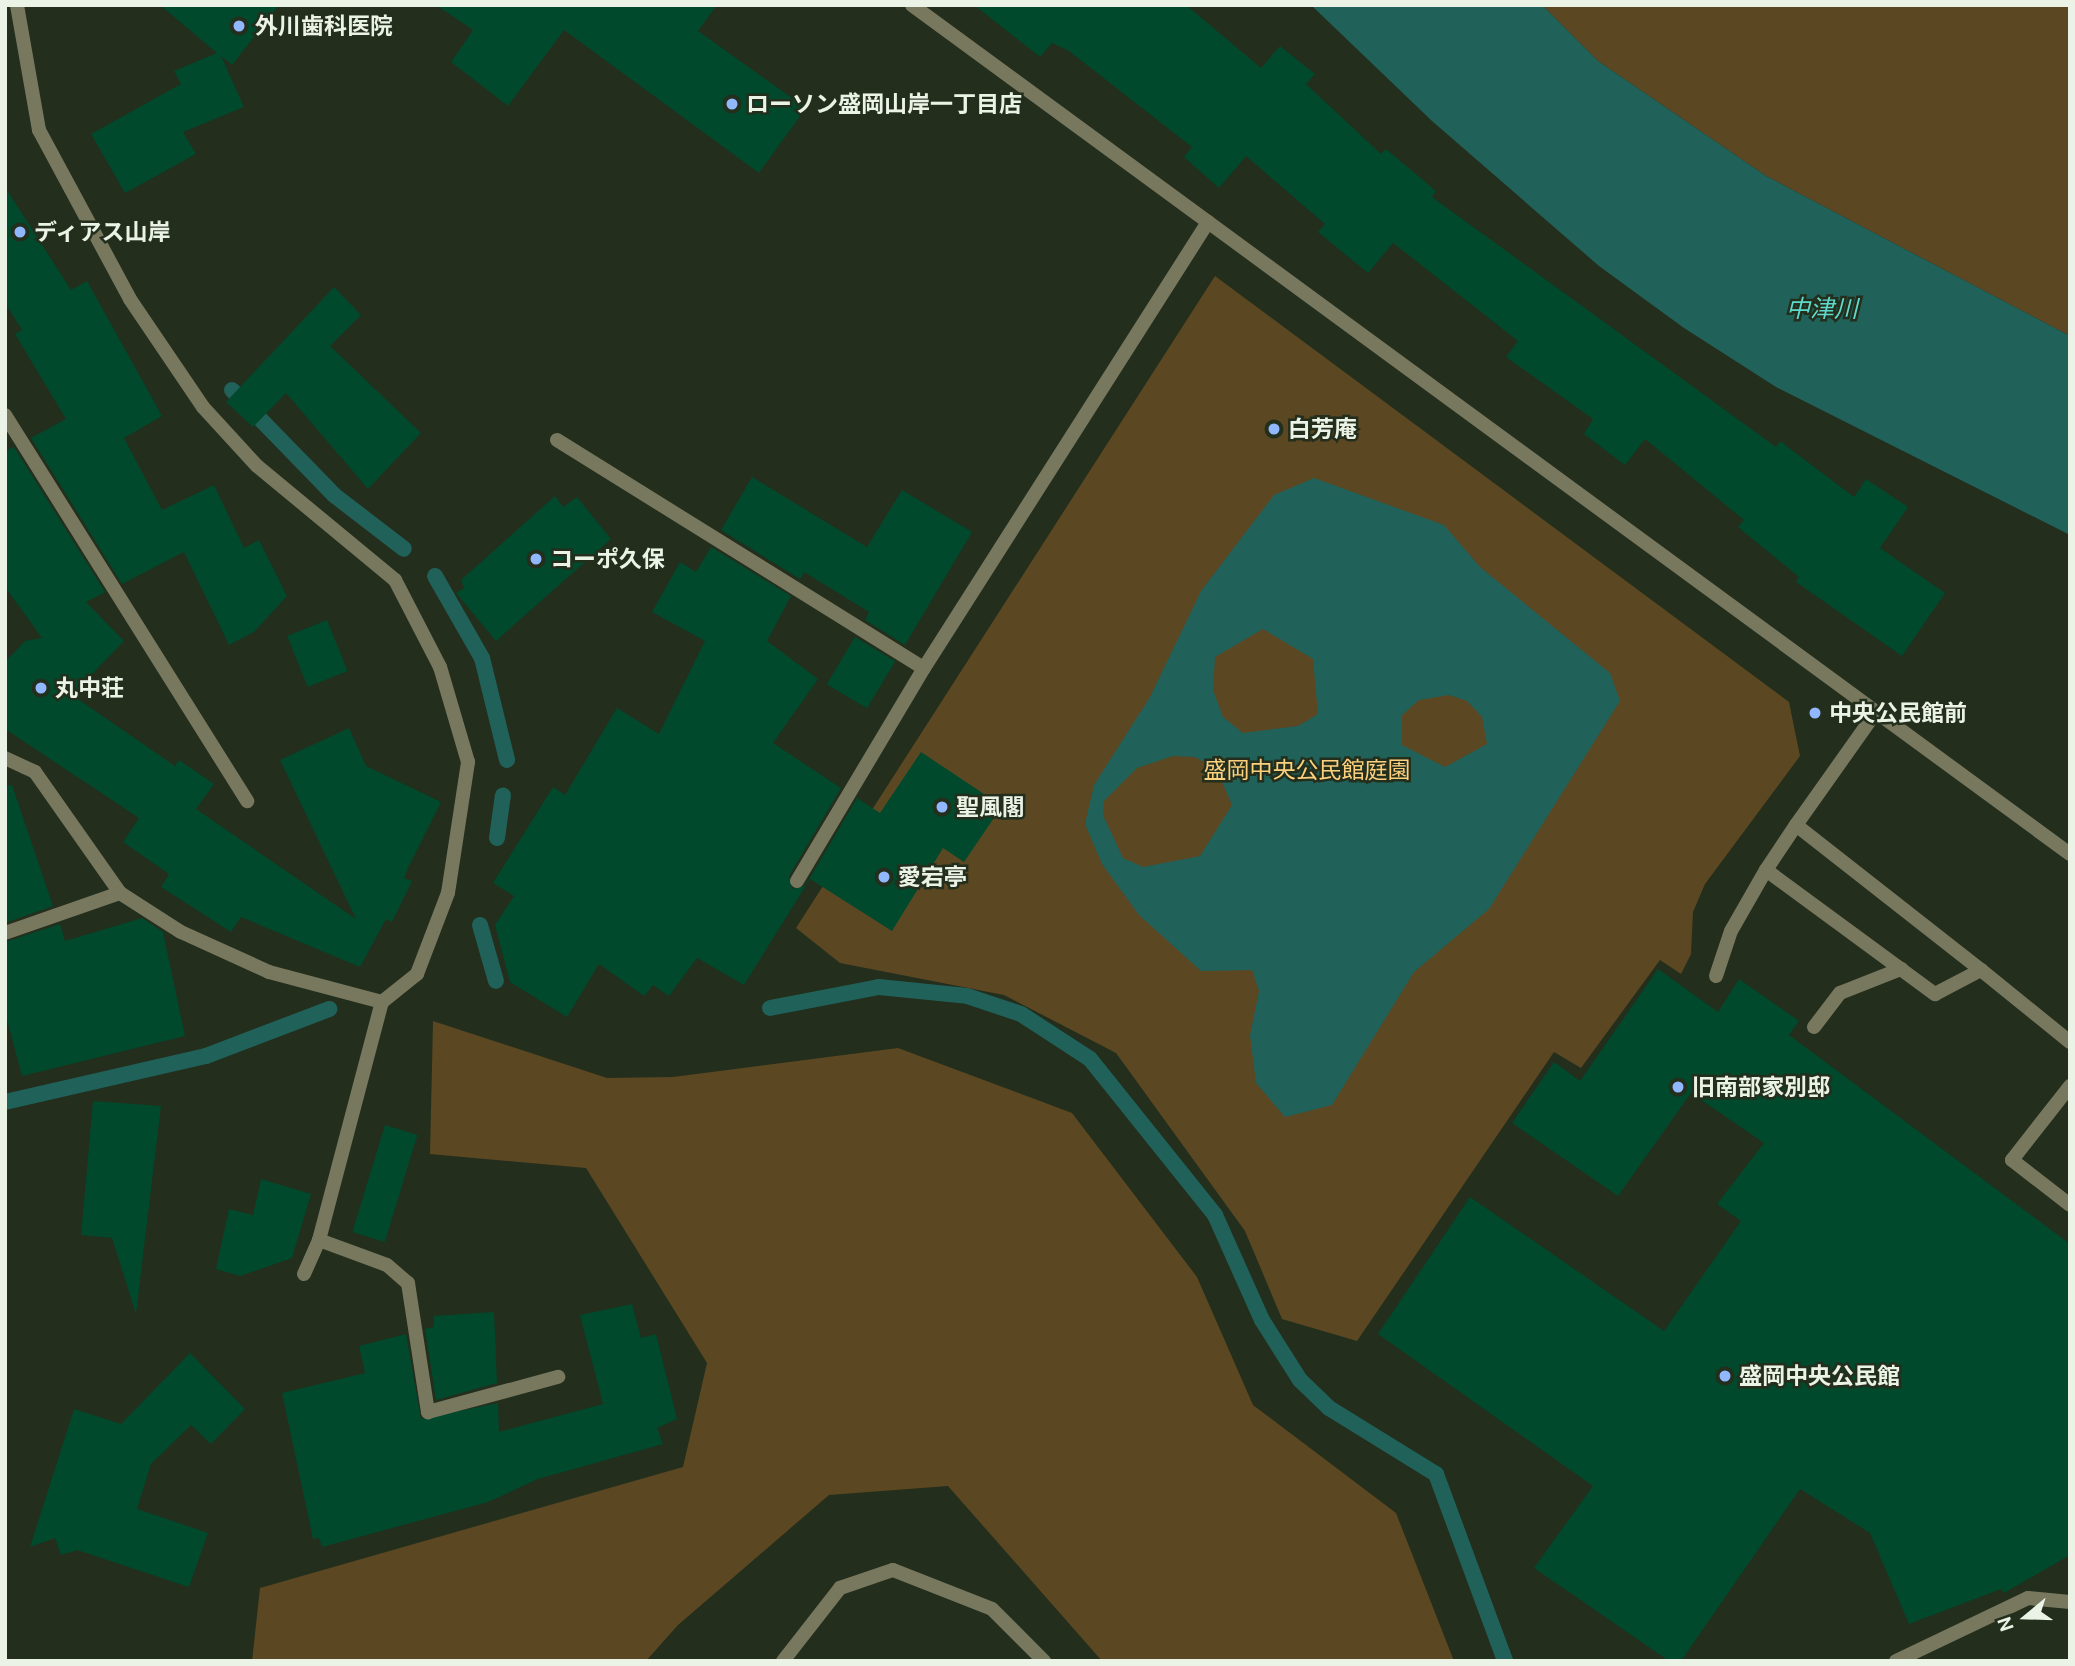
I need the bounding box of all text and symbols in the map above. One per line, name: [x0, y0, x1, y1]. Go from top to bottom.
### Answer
place label: 外川歯科医院: [255, 12, 393, 40]
marker: 外川歯科医院: [229, 16, 249, 36]
place label: ローソン盛岡山岸一丁目店: [746, 90, 1022, 118]
marker: ローソン盛岡山岸一丁目店: [724, 96, 740, 112]
place label: ディアス山岸: [34, 218, 172, 246]
marker: ディアス山岸: [12, 224, 28, 240]
water label: 中津川: [1786, 295, 1858, 323]
place label: 白芳庵: [1288, 415, 1357, 443]
marker: 白芳庵: [1266, 421, 1282, 437]
place label: コーポ久保: [550, 545, 665, 573]
marker: コーポ久保: [528, 551, 544, 567]
place label: 丸中荘: [55, 674, 124, 702]
marker: 丸中荘: [33, 680, 49, 696]
place label: 中央公民館前: [1829, 699, 1967, 727]
marker: 中央公民館前: [1807, 705, 1823, 721]
park label: 盛岡中央公民館庭園: [1204, 756, 1410, 784]
place label: 聖風閣: [956, 793, 1025, 821]
marker: 聖風閣: [934, 799, 950, 815]
place label: 愛宕亭: [898, 863, 967, 891]
marker: 愛宕亭: [876, 869, 892, 885]
place label: 旧南部家別邸: [1692, 1073, 1830, 1101]
marker: 旧南部家別邸: [1670, 1079, 1686, 1095]
place label: 盛岡中央公民館: [1739, 1362, 1900, 1390]
marker: 盛岡中央公民館: [1717, 1368, 1733, 1384]
north arrow: [1991, 1582, 2061, 1652]
text: N: [1992, 1613, 2020, 1635]

